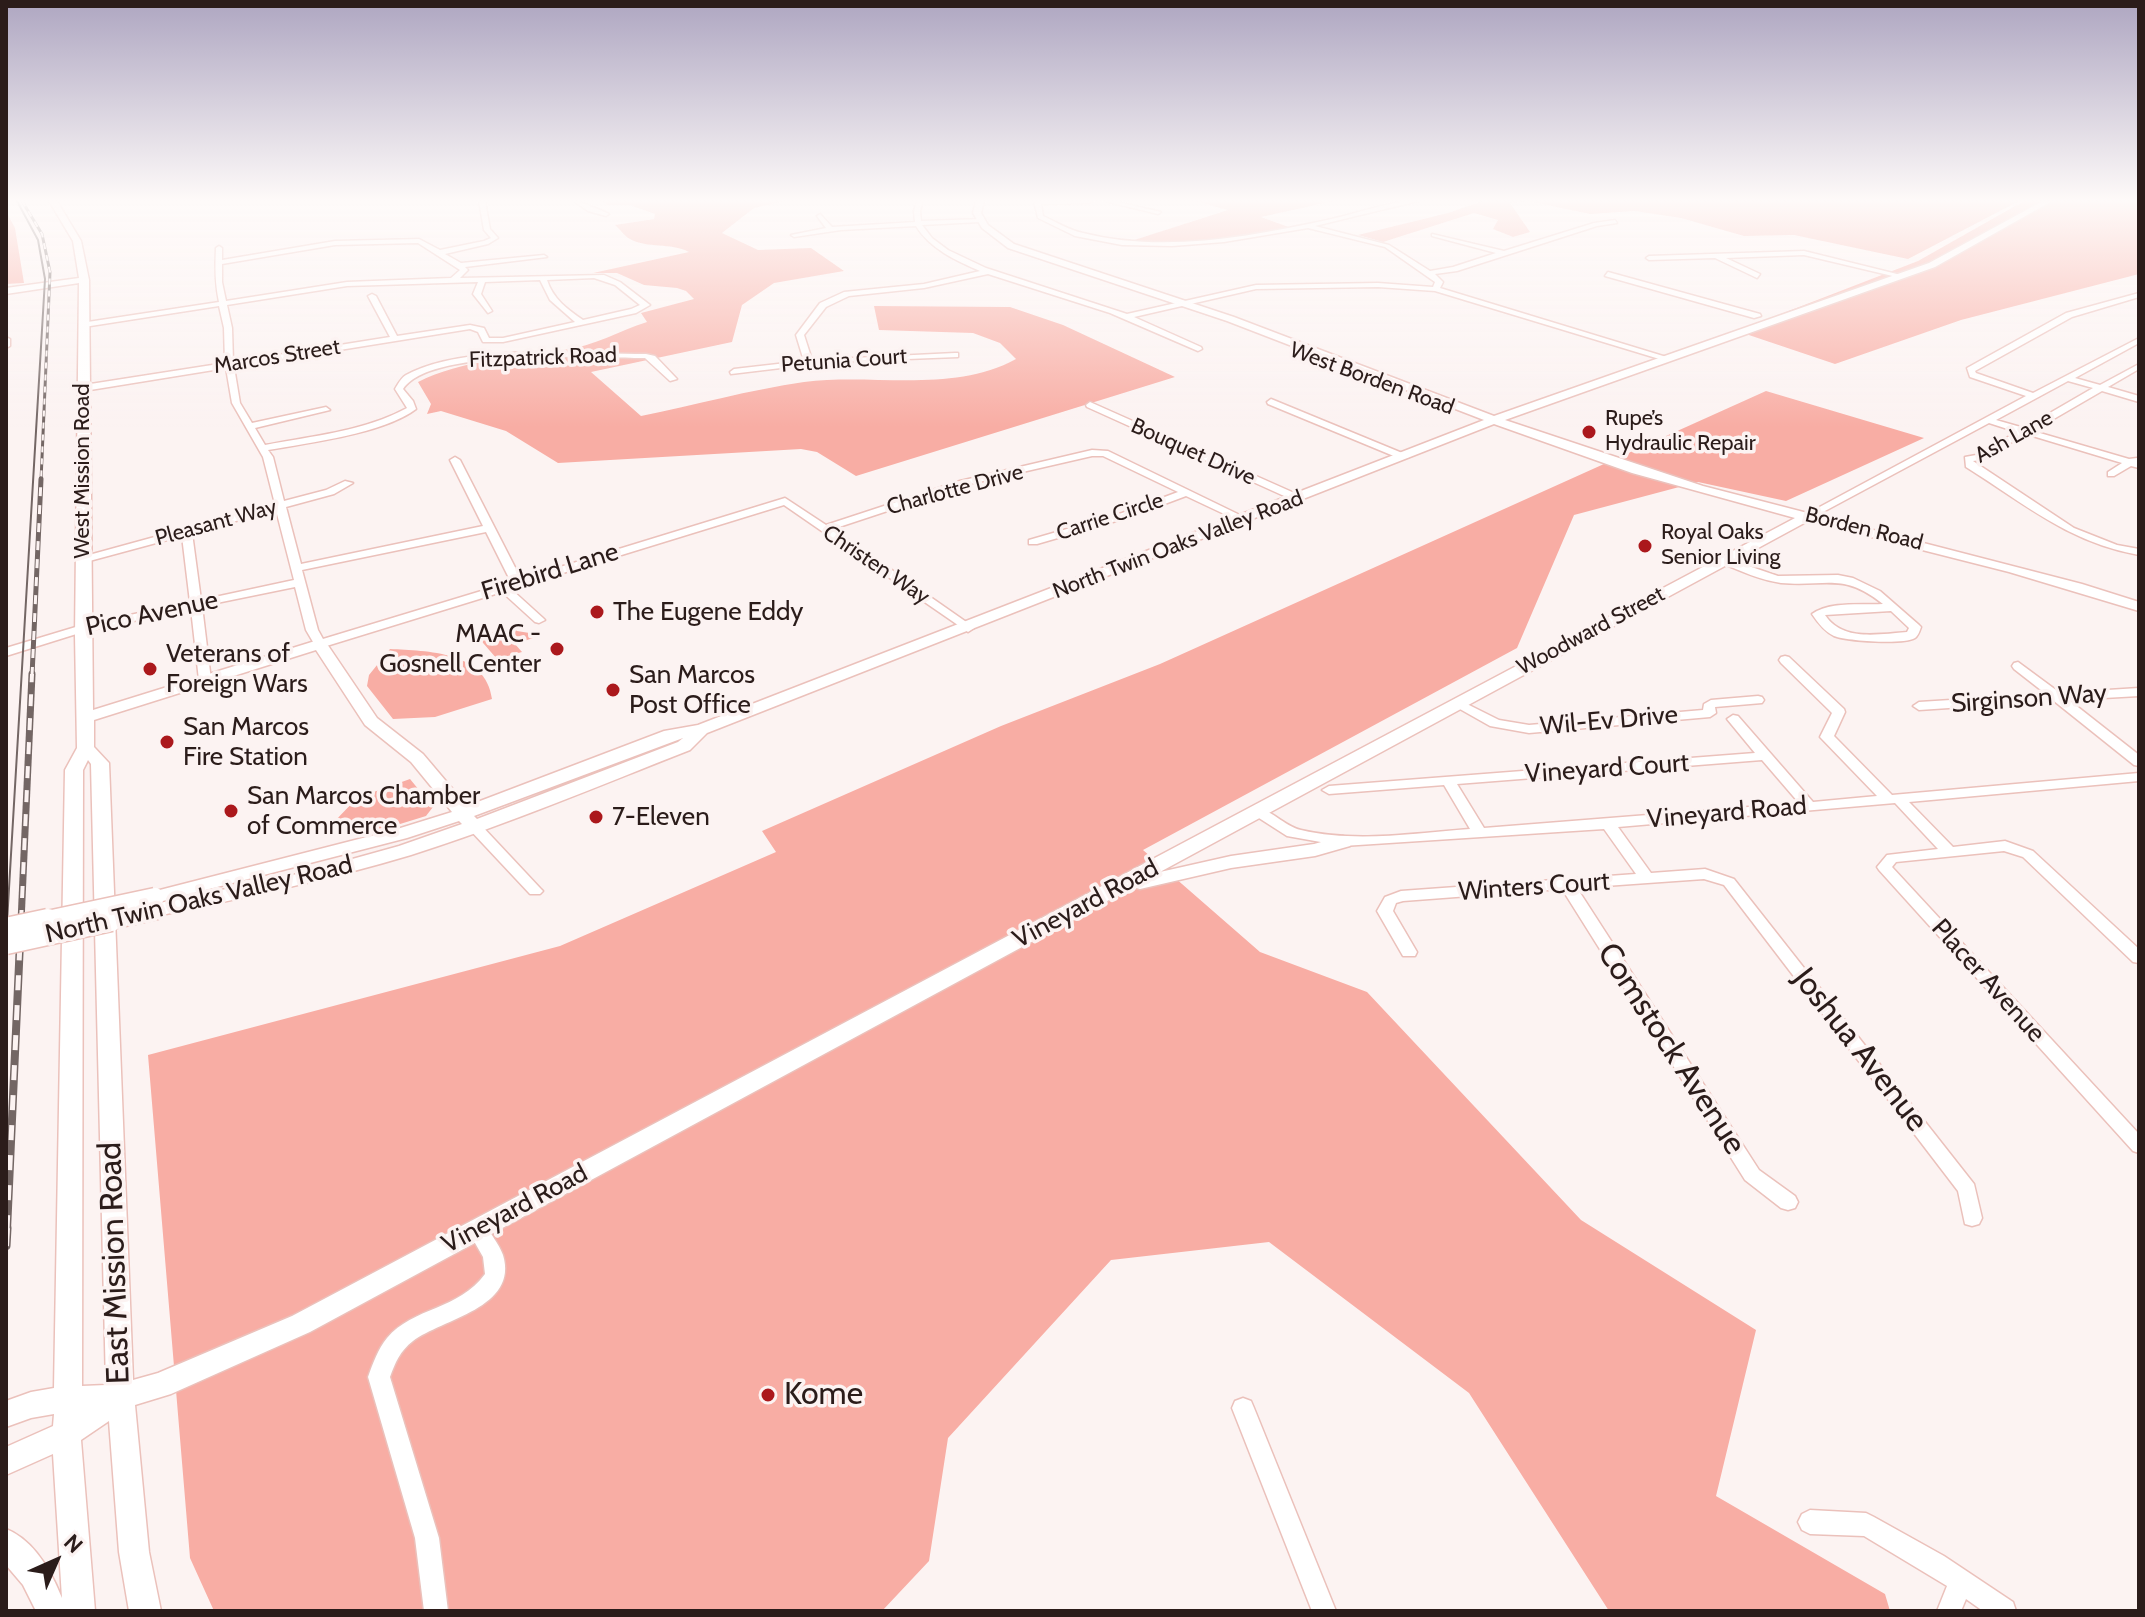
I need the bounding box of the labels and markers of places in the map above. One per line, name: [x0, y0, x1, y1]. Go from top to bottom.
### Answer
place label: Rupe’s Hydraulic Repair: [1605, 406, 1756, 458]
marker: Rupe’s Hydraulic Repair: [1580, 423, 1598, 441]
place label: Royal Oaks Senior Living: [1661, 520, 1781, 572]
marker: Royal Oaks Senior Living: [1636, 537, 1654, 555]
place label: The Eugene Eddy: [613, 596, 803, 628]
marker: The Eugene Eddy: [588, 603, 606, 621]
place label: MAAC - Gosnell Center: [379, 618, 541, 680]
place label: Veterans of Foreign Wars: [166, 638, 308, 700]
marker: MAAC - Gosnell Center: [548, 640, 566, 658]
place label: San Marcos Post Office: [629, 659, 755, 720]
marker: Veterans of Foreign Wars: [141, 660, 159, 678]
marker: San Marcos Post Office: [604, 681, 622, 699]
place label: San Marcos Fire Station: [183, 711, 309, 772]
marker: San Marcos Fire Station: [158, 733, 176, 751]
place label: San Marcos Chamber of Commerce: [247, 780, 480, 842]
place label: 7-Eleven: [612, 801, 710, 833]
marker: San Marcos Chamber of Commerce: [222, 802, 240, 820]
marker: 7-Eleven: [587, 808, 605, 826]
place label: Kome: [784, 1376, 863, 1414]
marker: Kome: [759, 1386, 777, 1404]

